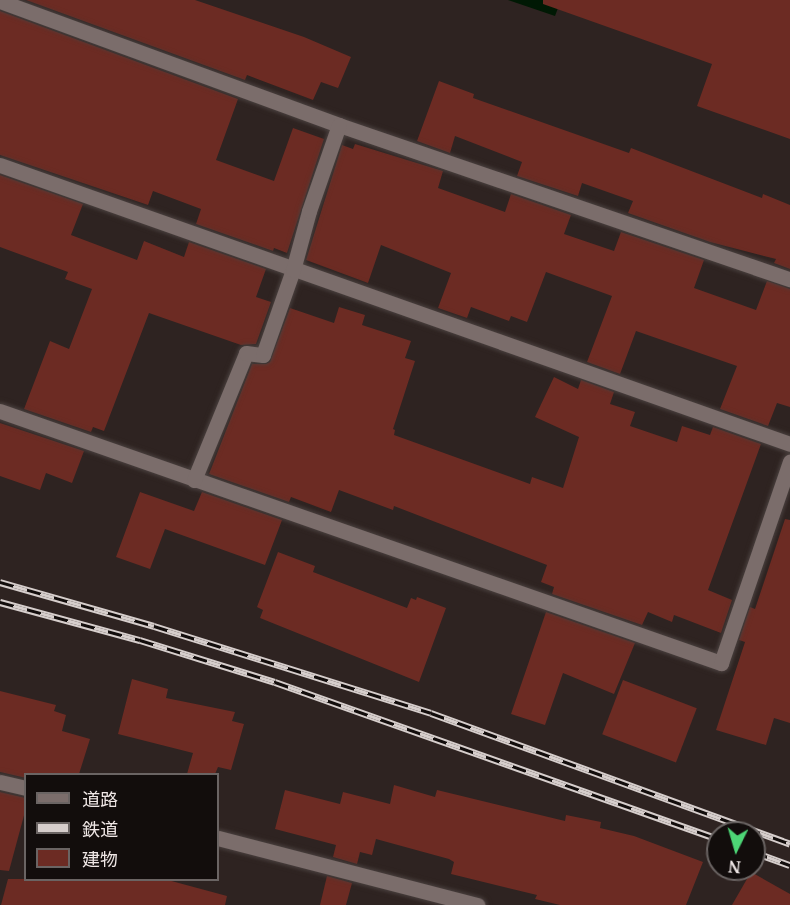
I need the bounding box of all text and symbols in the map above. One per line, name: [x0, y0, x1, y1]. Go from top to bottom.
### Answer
legend: [24, 773, 219, 881]
text: 道路: [82, 787, 118, 811]
text: 鉄道: [82, 817, 118, 841]
north arrow: [706, 821, 766, 881]
text: 建物: [82, 847, 118, 871]
text: N: [727, 855, 742, 878]

